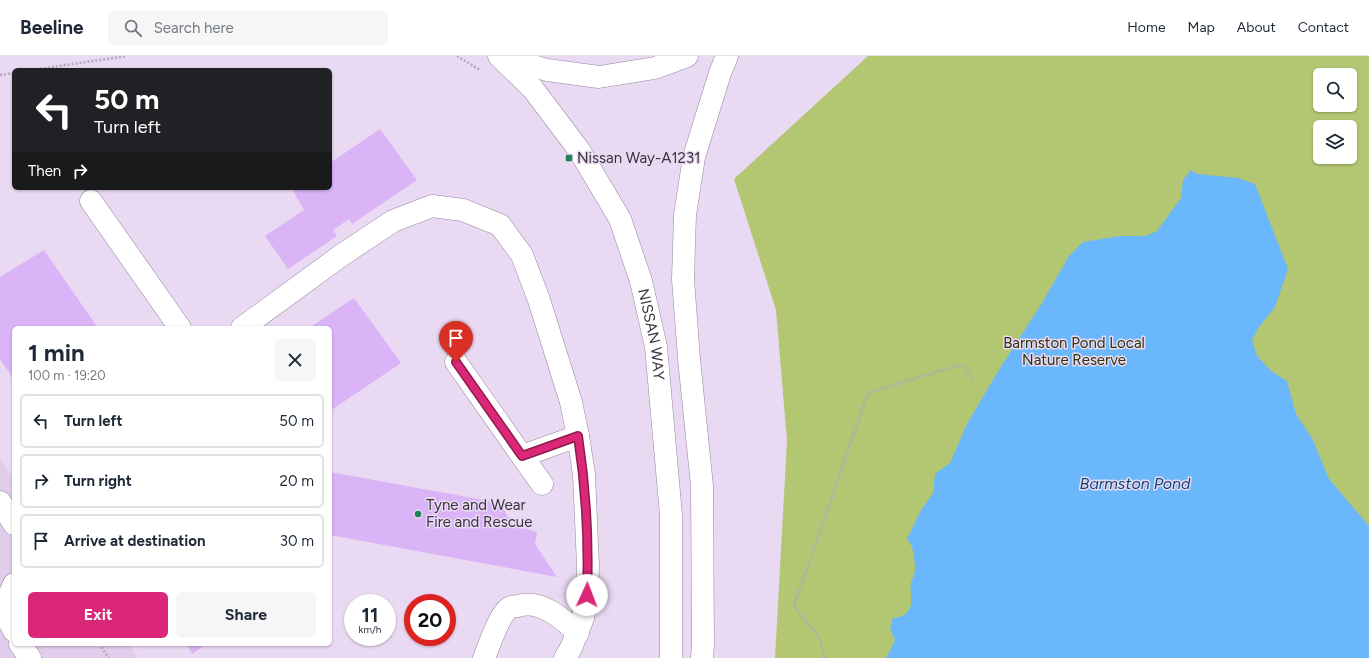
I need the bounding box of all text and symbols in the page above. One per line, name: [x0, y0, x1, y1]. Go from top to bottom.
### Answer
search box: [108, 10, 388, 46]
text: Beeline: [20, 16, 84, 39]
icon: search: [122, 17, 144, 39]
text: Search here: [154, 19, 234, 37]
text: Home: [1127, 19, 1166, 36]
text: Map: [1188, 19, 1215, 36]
text: About: [1237, 19, 1276, 36]
text: Contact: [1298, 19, 1349, 36]
map controls: [1313, 68, 1357, 164]
button: search: [1313, 68, 1357, 112]
text: 50 m: [94, 82, 160, 116]
icon: left: [28, 84, 80, 136]
text: Turn left: [94, 116, 161, 138]
button: layers: [1313, 120, 1357, 164]
place label: Nissan Way-A1231: [577, 149, 700, 167]
marker: Nissan Way-A1231: [564, 153, 574, 163]
icon: right: [69, 160, 91, 182]
text: Then: [28, 162, 61, 180]
street label: NISSAN WAY: [634, 287, 668, 381]
pin: [439, 321, 473, 362]
icon: arrive: [445, 327, 467, 349]
park label: Barmston Pond Local Nature Reserve: [1003, 334, 1145, 369]
text: 1 min: [28, 338, 85, 367]
button: close: [274, 339, 316, 381]
text: 100 m · 19:20: [28, 368, 106, 383]
icon: left: [30, 410, 52, 432]
text: Turn left: [64, 412, 122, 430]
text: 50 m: [279, 412, 314, 430]
icon: right: [30, 470, 52, 492]
text: Turn right: [64, 472, 132, 490]
text: 20 m: [280, 472, 314, 490]
water label: Barmston Pond: [1080, 474, 1191, 493]
place label: Tyne and Wear Fire and Rescue: [426, 496, 532, 531]
marker: Tyne and Wear Fire and Rescue: [413, 509, 423, 519]
icon: arrive: [30, 530, 52, 552]
text: Arrive at destination: [64, 532, 205, 550]
text: 30 m: [280, 532, 314, 550]
position arrow: [566, 574, 608, 616]
button: Exit: [28, 592, 168, 638]
button: Share: [176, 592, 316, 638]
speed limit sign: 20: [404, 594, 456, 646]
text: 11: [362, 603, 378, 627]
text: km/h: [359, 623, 381, 636]

